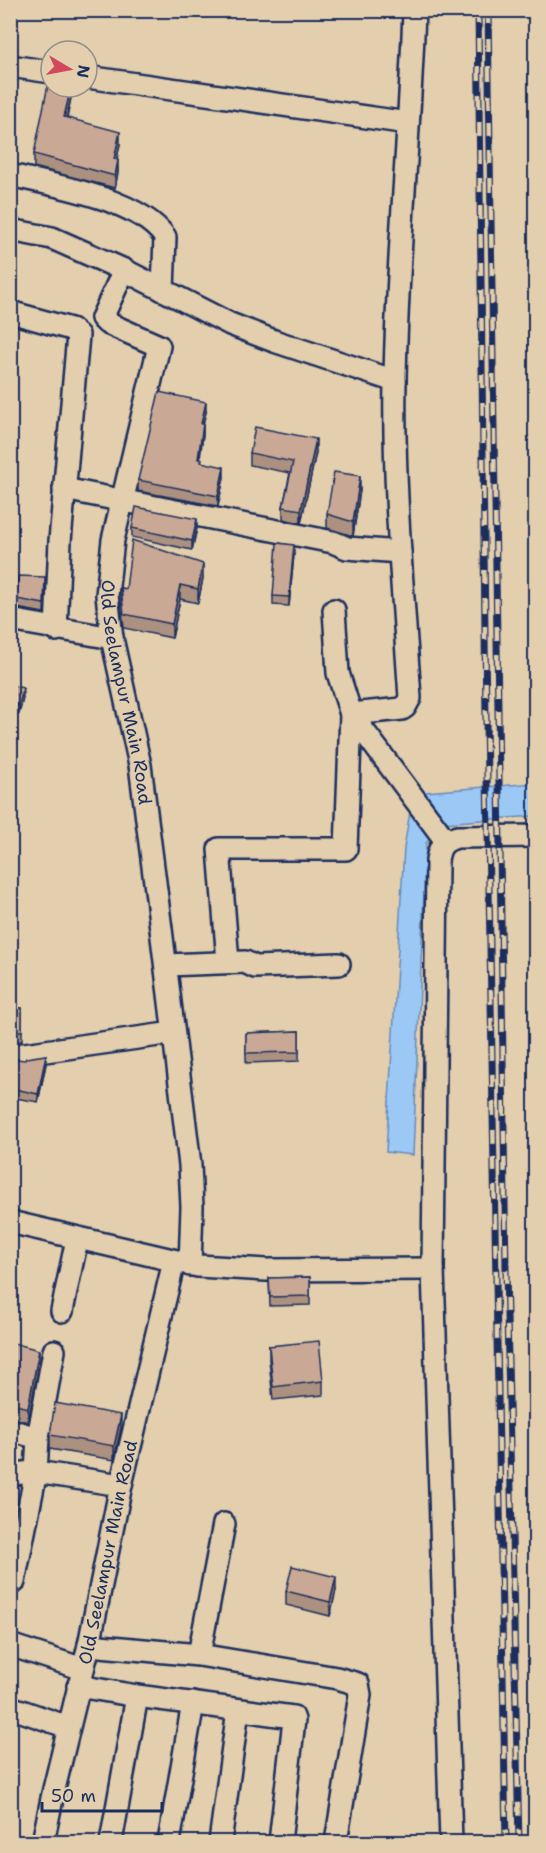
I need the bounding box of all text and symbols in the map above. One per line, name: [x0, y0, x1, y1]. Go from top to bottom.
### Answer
north arrow: [39, 39, 99, 99]
text: N: [72, 63, 95, 80]
street label: Old Seelampur Main Road: [95, 579, 157, 806]
street label: Old Seelampur Main Road: [73, 1438, 143, 1667]
scale bar: [42, 1775, 162, 1813]
text: 50 m: [51, 1784, 96, 1808]

